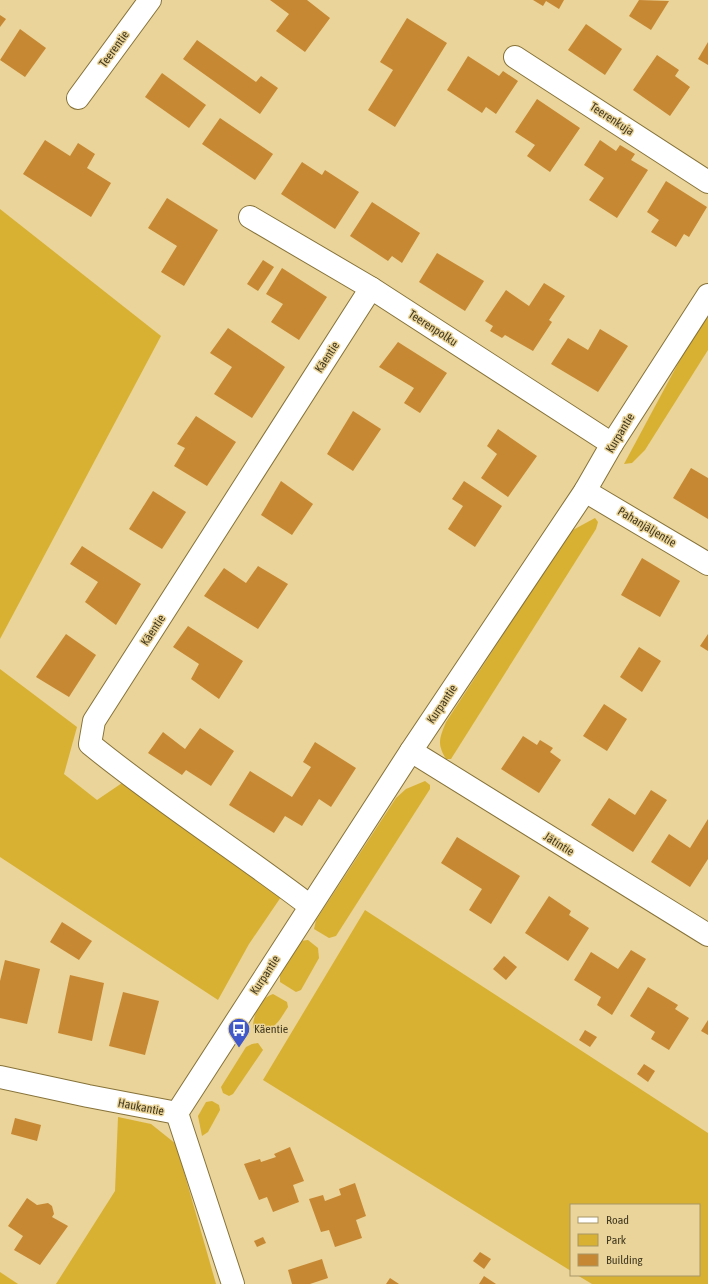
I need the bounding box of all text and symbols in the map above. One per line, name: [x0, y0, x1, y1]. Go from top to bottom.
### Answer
street label: Teerentie: [96, 28, 132, 70]
street label: Teerenkuja: [587, 100, 637, 138]
street label: Teerenpolku: [406, 307, 460, 349]
street label: Käentie: [312, 339, 342, 375]
street label: Kurpantie: [603, 411, 637, 455]
street label: Pahanjäljentie: [615, 504, 679, 550]
street label: Käentie: [138, 612, 168, 648]
street label: Kurpantie: [424, 682, 460, 726]
street label: Jätintie: [541, 829, 577, 859]
street label: Kurpantie: [247, 953, 283, 997]
bus stop icon: Käentie: [226, 1016, 252, 1049]
place label: Käentie: [254, 1022, 288, 1036]
street label: Haukantie: [117, 1096, 165, 1118]
legend: [570, 1204, 700, 1276]
text: Road: [606, 1213, 629, 1227]
text: Park: [606, 1233, 627, 1247]
text: Building: [606, 1253, 644, 1267]

